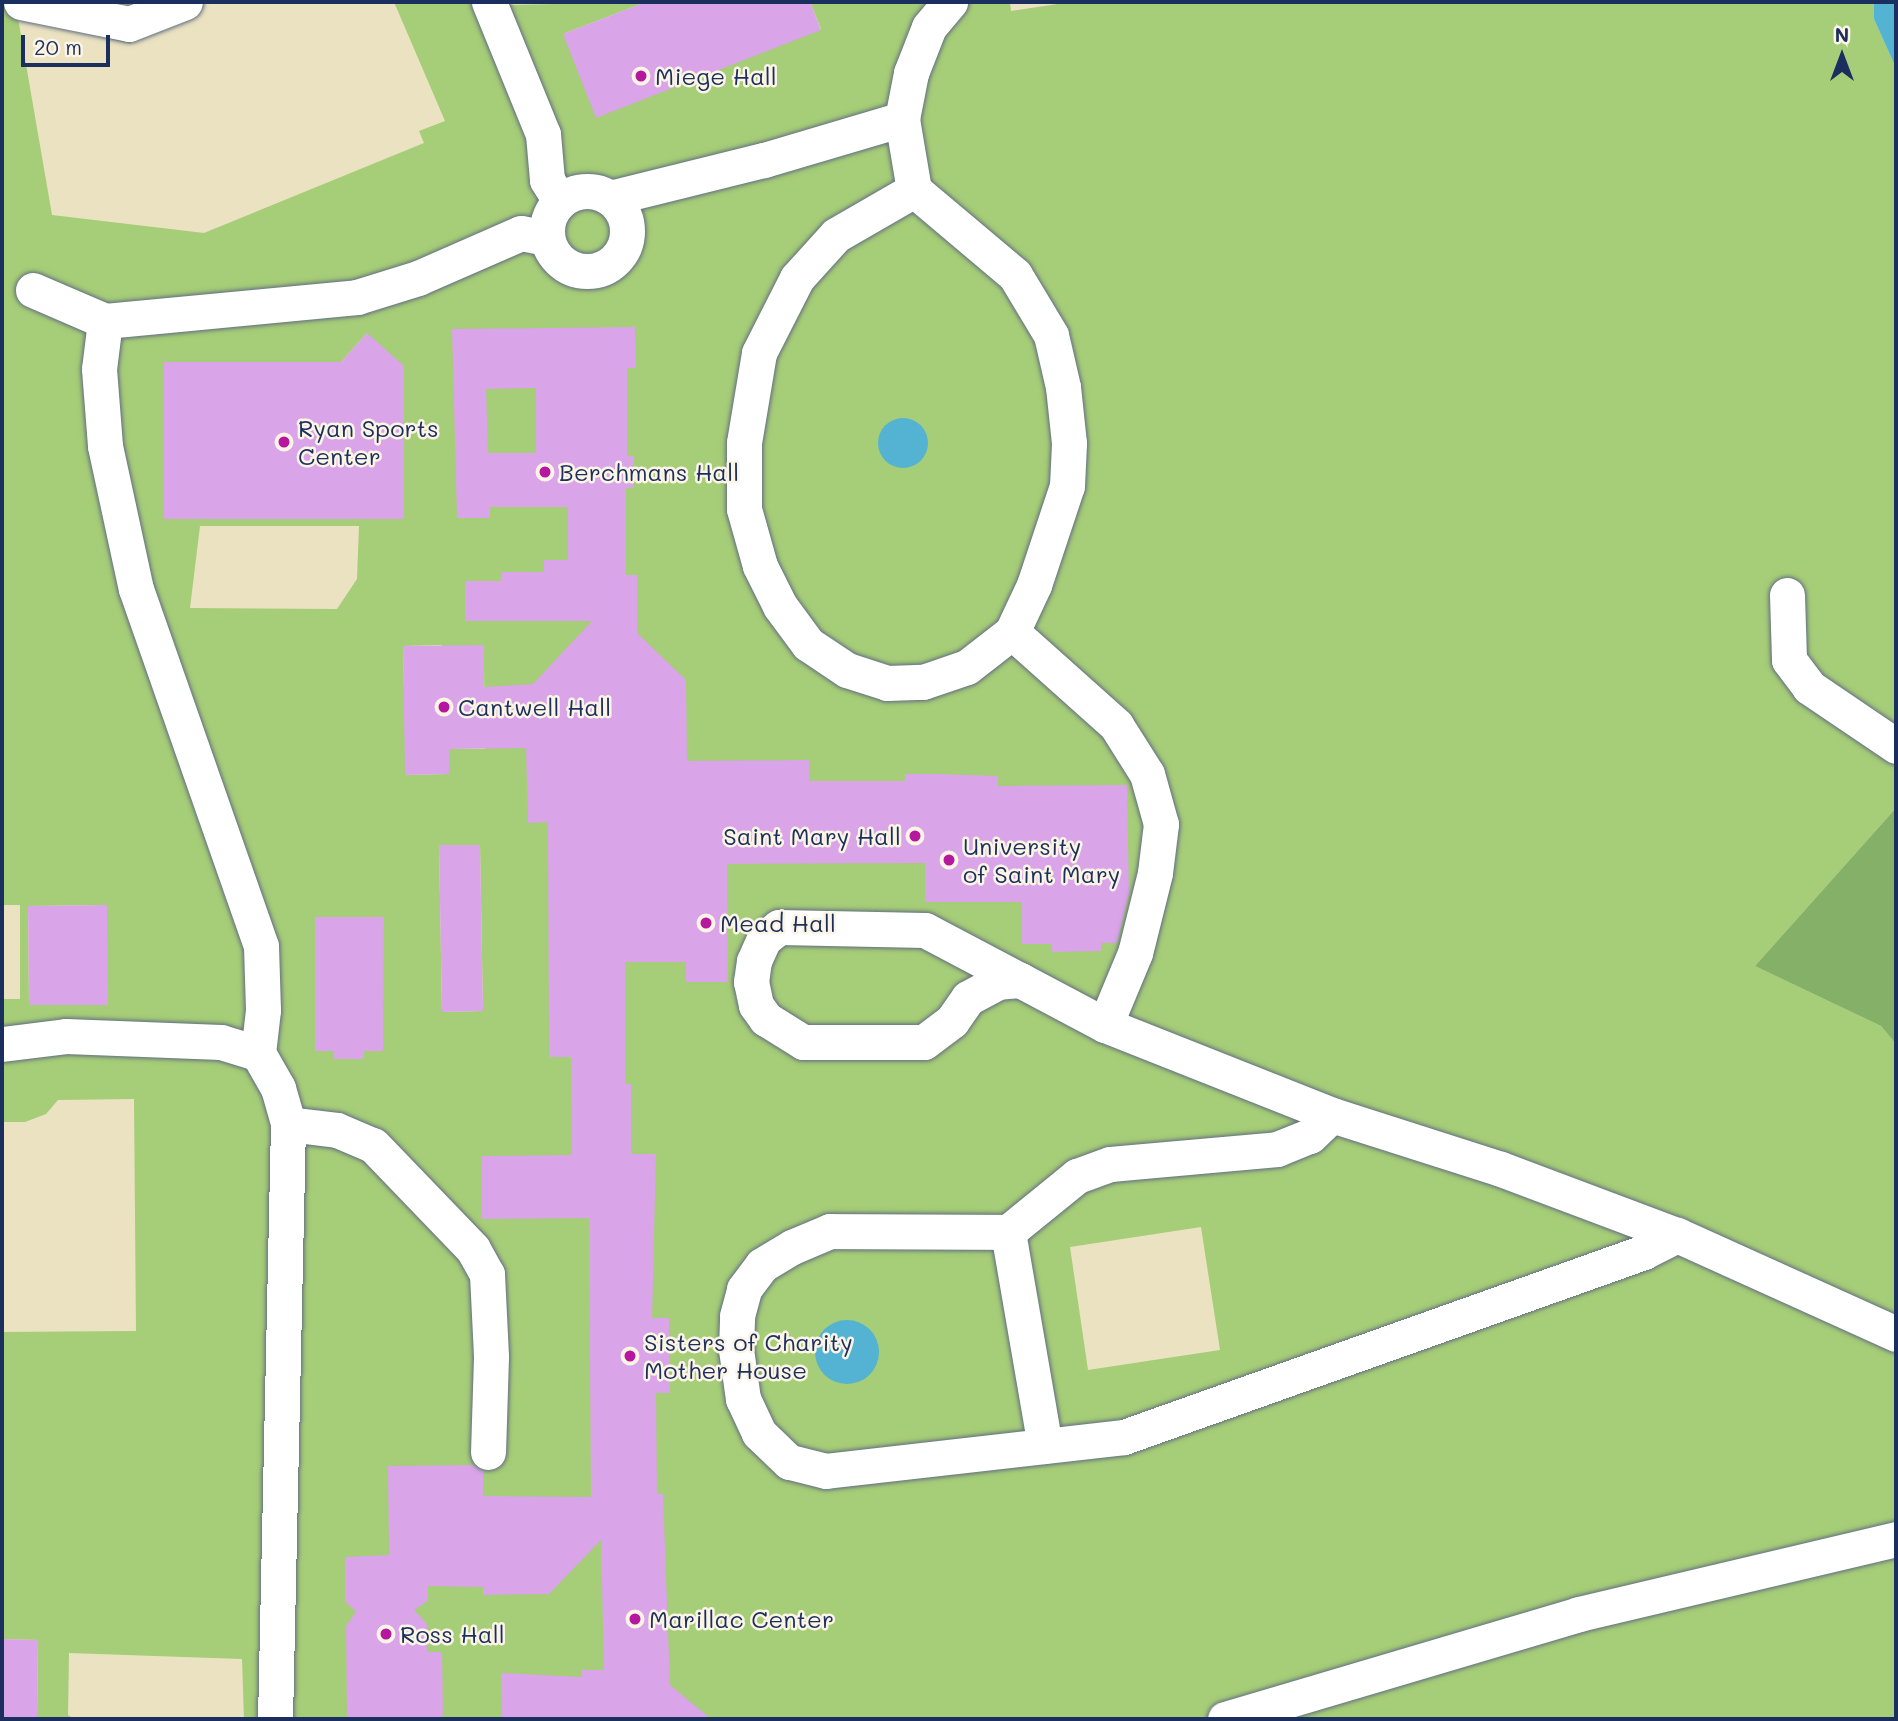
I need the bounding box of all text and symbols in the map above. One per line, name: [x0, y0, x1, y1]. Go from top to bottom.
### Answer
scale bar: [24, 21, 114, 65]
north arrow: [1807, 21, 1877, 91]
text: N: [1835, 22, 1849, 47]
text: 20 m: [34, 33, 82, 60]
place label: Miege Hall: [655, 62, 777, 90]
marker: Miege Hall: [633, 68, 649, 84]
place label: Ryan Sports Center: [298, 414, 439, 470]
marker: Ryan Sports Center: [276, 434, 292, 450]
place label: Berchmans Hall: [559, 458, 739, 486]
marker: Berchmans Hall: [537, 464, 553, 480]
place label: Cantwell Hall: [458, 693, 611, 721]
marker: Cantwell Hall: [436, 699, 452, 715]
place label: Saint Mary Hall: [723, 822, 901, 850]
marker: Saint Mary Hall: [907, 828, 923, 844]
place label: University of Saint Mary: [963, 832, 1120, 888]
marker: University of Saint Mary: [941, 852, 957, 868]
place label: Mead Hall: [720, 909, 836, 937]
marker: Mead Hall: [698, 915, 714, 931]
place label: Sisters of Charity Mother House: [644, 1328, 853, 1384]
marker: Sisters of Charity Mother House: [622, 1348, 638, 1364]
place label: Marillac Center: [649, 1605, 834, 1633]
marker: Marillac Center: [627, 1611, 643, 1627]
place label: Ross Hall: [400, 1620, 505, 1648]
marker: Ross Hall: [378, 1626, 394, 1642]

